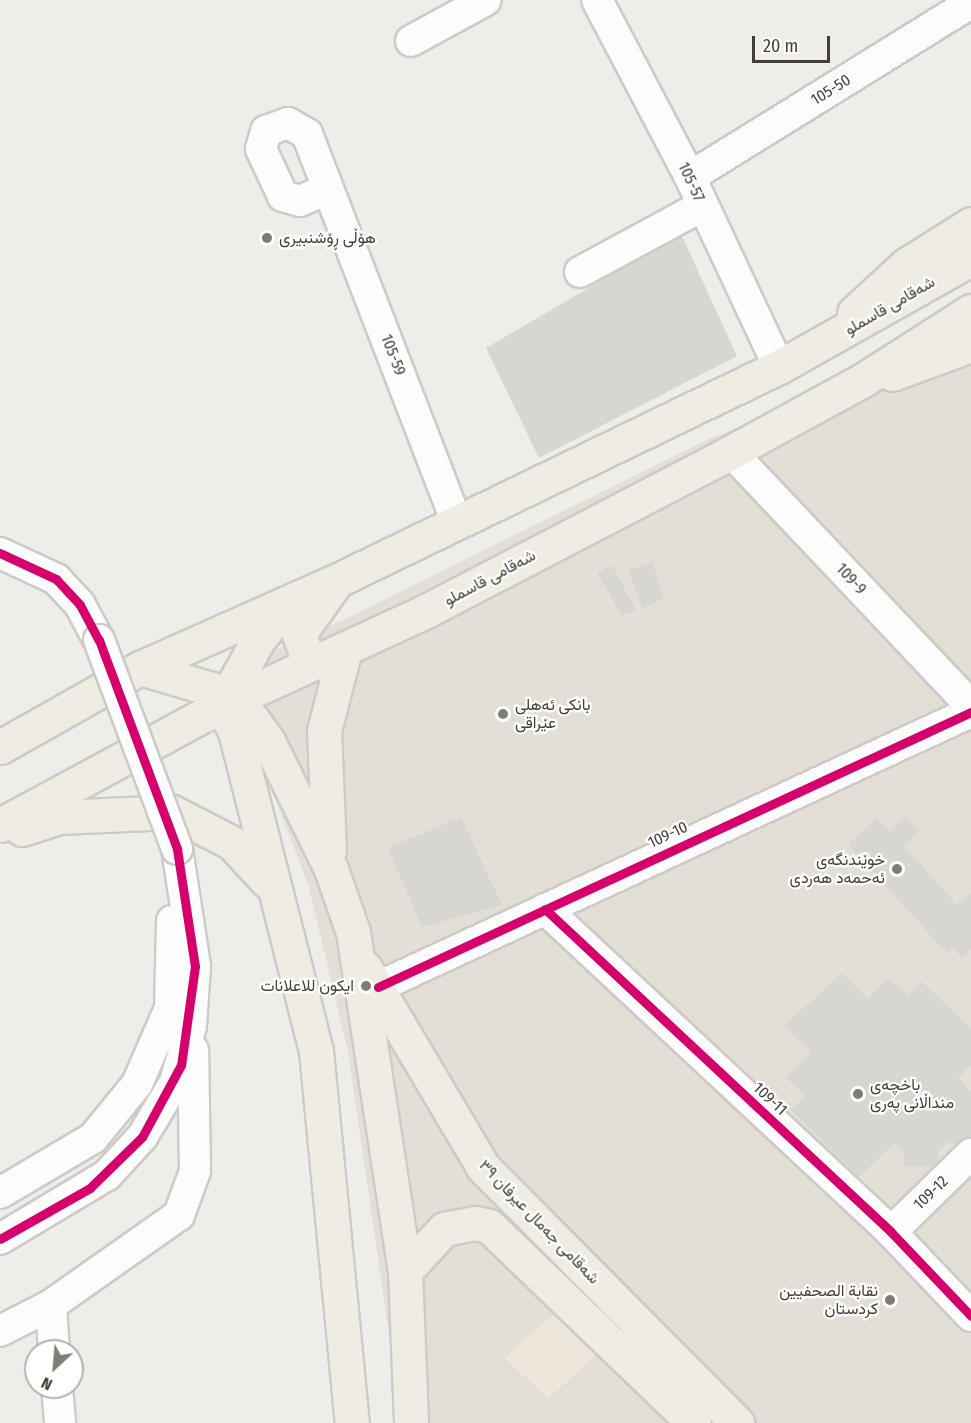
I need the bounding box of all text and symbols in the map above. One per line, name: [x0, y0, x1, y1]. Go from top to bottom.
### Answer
scale bar: [755, 24, 833, 62]
text: 20 m: [763, 35, 798, 57]
street label: 105-50: [808, 70, 854, 110]
street label: 105-57: [674, 159, 708, 205]
place label: هۆڵی ڕۆشنبیری: [279, 228, 376, 248]
marker: هۆڵی ڕۆشنبیری: [260, 231, 274, 245]
street label: شەقامی قاسملو: [842, 272, 938, 340]
street label: 105-59: [376, 332, 410, 378]
street label: شەقامی قاسملو: [441, 546, 539, 610]
street label: 109-9: [832, 559, 870, 599]
place label: بانکی ئەهلی عێراقی: [515, 695, 591, 733]
marker: بانکی ئەهلی عێراقی: [496, 707, 510, 721]
street label: 109-10: [645, 818, 691, 852]
place label: خوێندنگەی ئەحمەد هەردی: [790, 850, 885, 888]
marker: خوێندنگەی ئەحمەد هەردی: [890, 862, 904, 876]
place label: ايكون للاعلانات: [260, 976, 354, 996]
marker: ايكون للاعلانات: [359, 979, 373, 993]
place label: باخچەی منداڵانی پەری: [870, 1075, 954, 1113]
street label: 109-11: [749, 1079, 791, 1119]
marker: باخچەی منداڵانی پەری: [851, 1087, 865, 1101]
street label: شەقامی جەمال عیرفان ٣٩: [475, 1156, 603, 1288]
street label: 109-12: [910, 1172, 952, 1214]
place label: نقابة الصحفیین کردستان: [779, 1281, 878, 1319]
marker: نقابة الصحفیین کردستان: [883, 1293, 897, 1307]
north arrow: [24, 1339, 84, 1399]
text: N: [38, 1373, 55, 1394]

